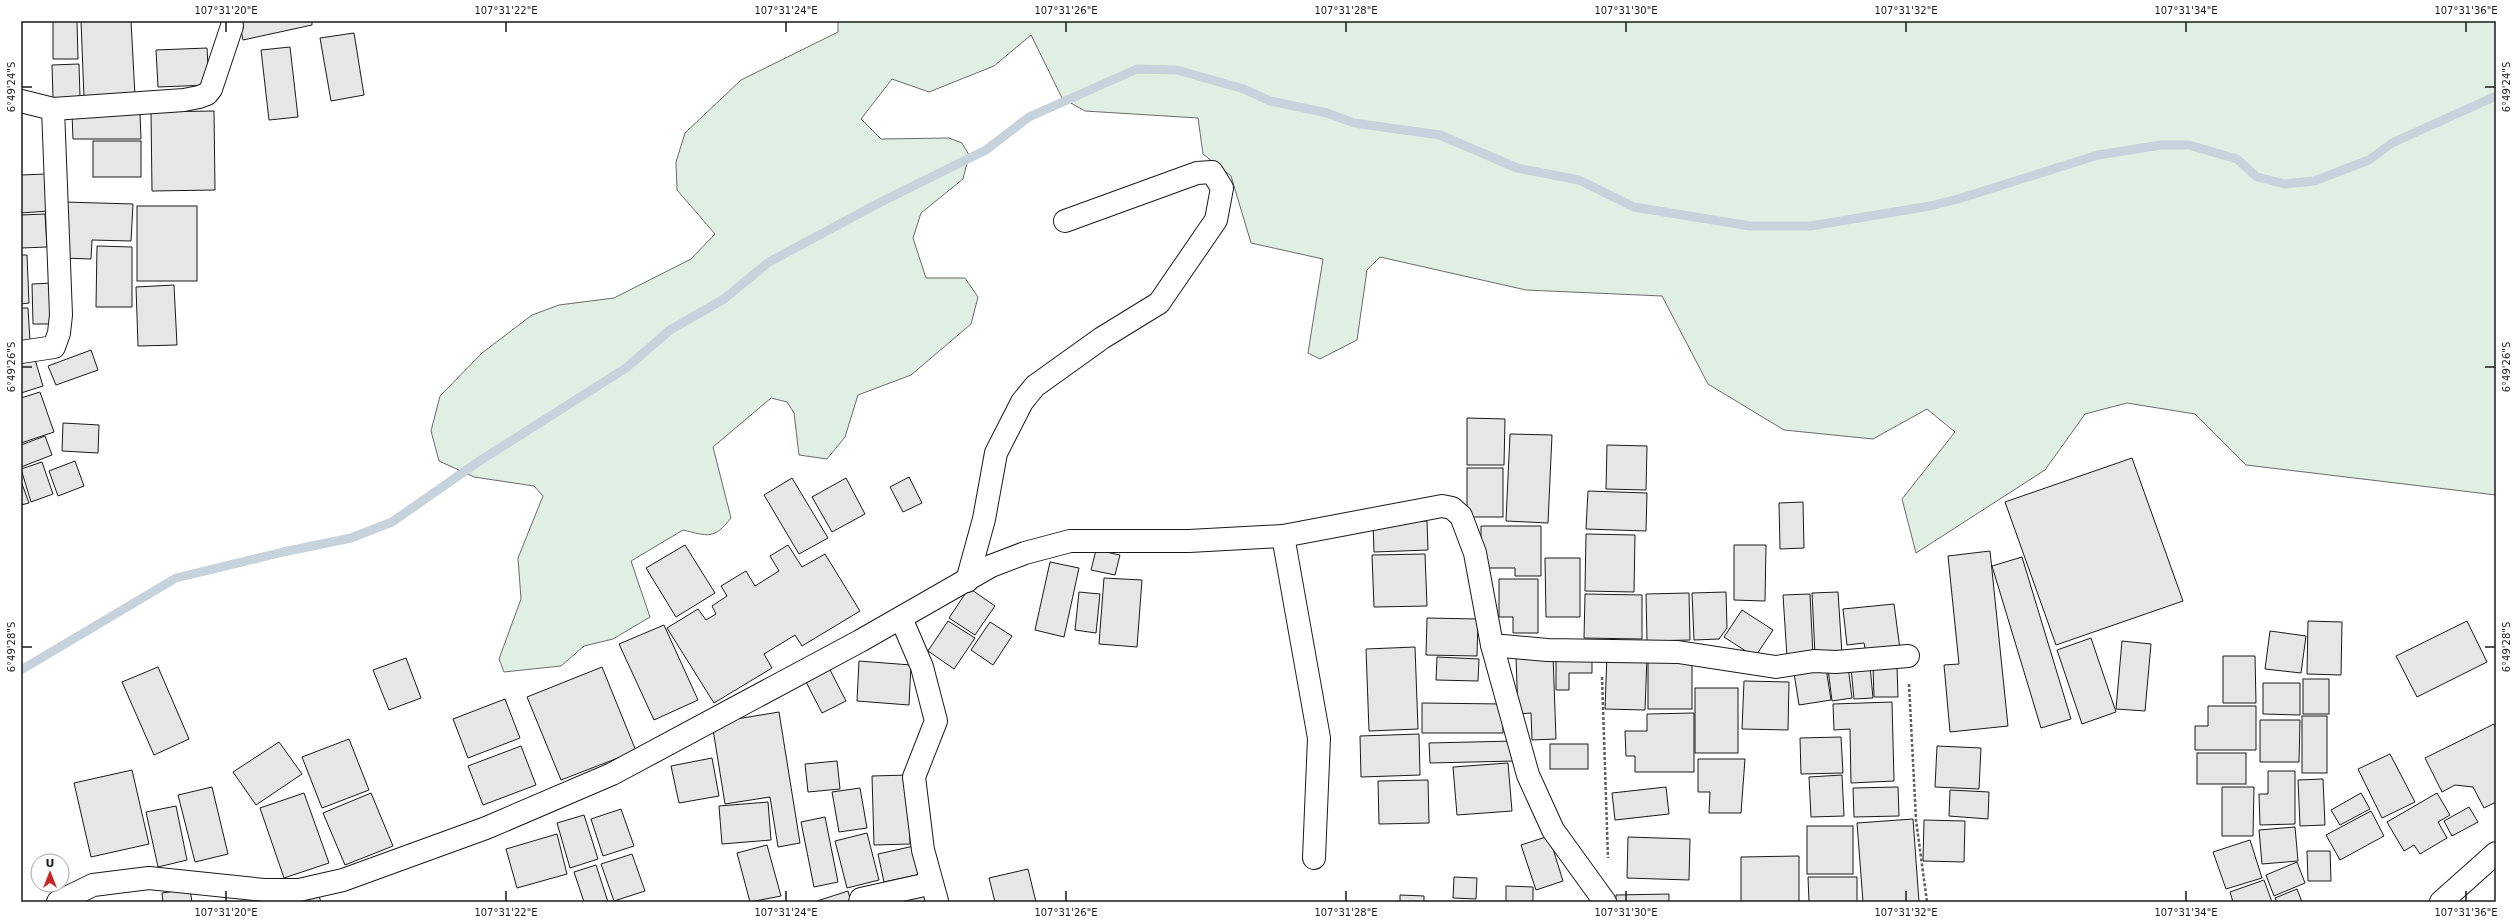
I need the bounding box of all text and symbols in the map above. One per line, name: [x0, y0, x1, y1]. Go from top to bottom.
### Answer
text: 107°31'20"E: [194, 5, 258, 16]
text: 107°31'22"E: [474, 5, 538, 16]
text: 107°31'24"E: [754, 5, 818, 16]
text: 107°31'26"E: [1034, 5, 1098, 16]
text: 107°31'28"E: [1314, 5, 1378, 16]
text: 107°31'30"E: [1594, 5, 1658, 16]
text: 107°31'32"E: [1874, 5, 1938, 16]
text: 107°31'34"E: [2154, 5, 2218, 16]
text: 107°31'36"E: [2434, 5, 2498, 16]
text: 6°49'24"S: [6, 62, 17, 112]
text: 6°49'24"S: [2501, 62, 2512, 112]
text: 6°49'26"S: [6, 342, 17, 392]
text: 6°49'26"S: [2501, 342, 2512, 392]
text: 6°49'28"S: [6, 622, 17, 672]
text: 6°49'28"S: [2501, 622, 2512, 672]
north arrow: [30, 853, 70, 893]
text: U: [46, 857, 54, 870]
text: 107°31'20"E: [194, 907, 258, 918]
text: 107°31'22"E: [474, 907, 538, 918]
text: 107°31'24"E: [754, 907, 818, 918]
text: 107°31'26"E: [1034, 907, 1098, 918]
text: 107°31'28"E: [1314, 907, 1378, 918]
text: 107°31'30"E: [1594, 907, 1658, 918]
text: 107°31'32"E: [1874, 907, 1938, 918]
text: 107°31'34"E: [2154, 907, 2218, 918]
text: 107°31'36"E: [2434, 907, 2498, 918]

